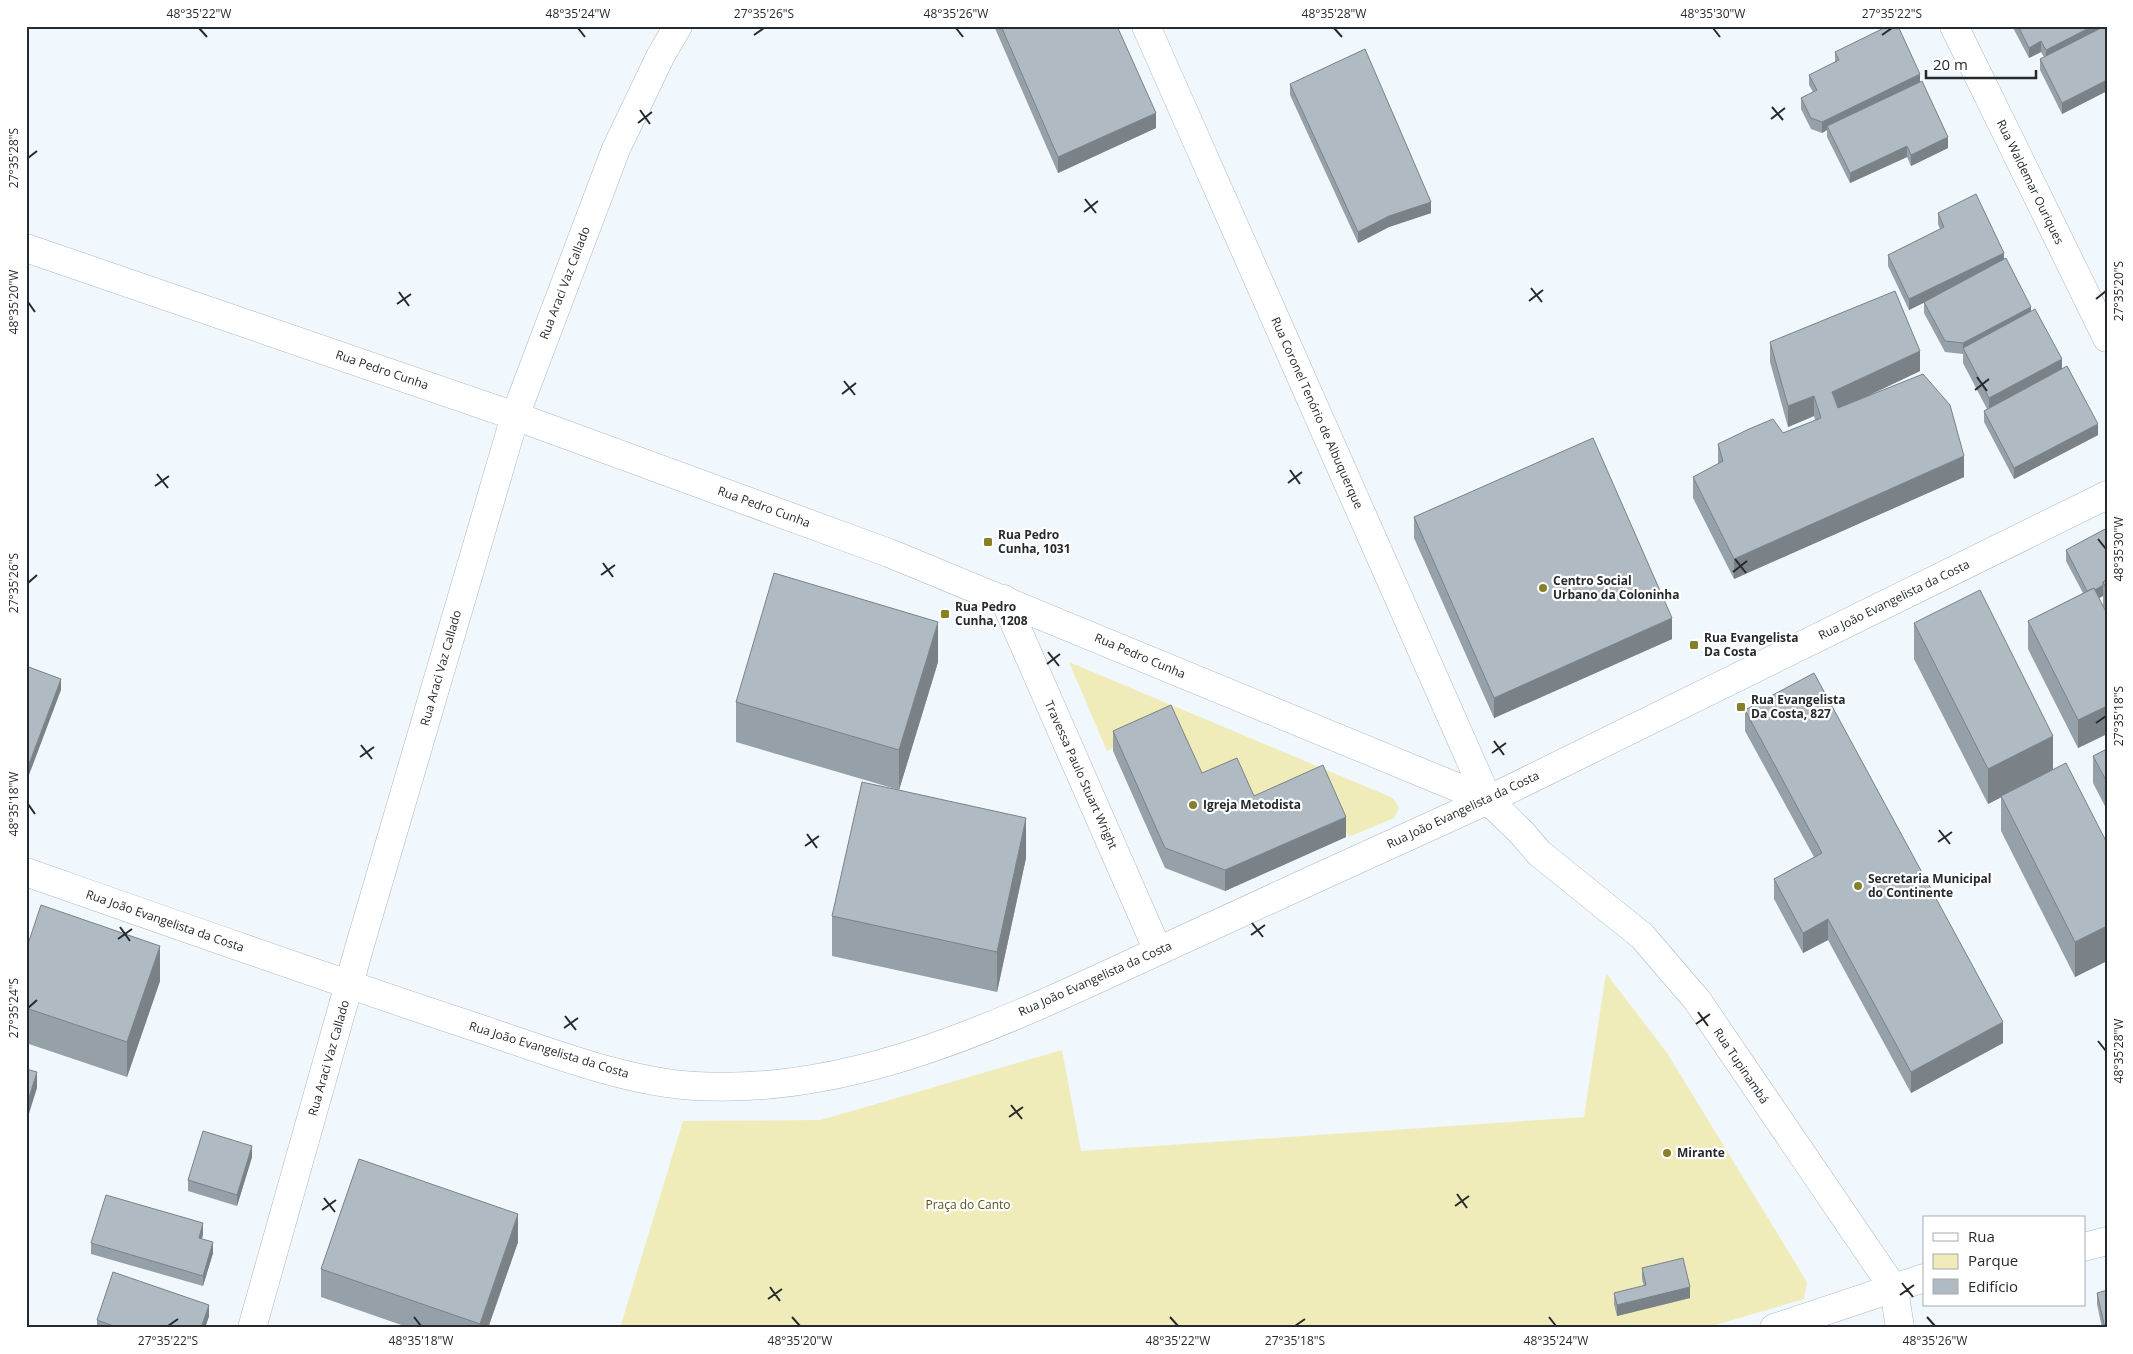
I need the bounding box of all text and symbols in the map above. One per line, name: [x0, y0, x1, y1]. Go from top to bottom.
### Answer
text: 48°35'22"W: [167, 5, 231, 22]
text: 48°35'24"W: [546, 5, 610, 22]
text: 27°35'26"S: [734, 5, 794, 22]
text: 48°35'26"W: [924, 5, 988, 22]
text: 48°35'28"W: [1302, 5, 1366, 22]
text: 48°35'30"W: [1681, 5, 1745, 22]
text: 27°35'22"S: [1862, 5, 1922, 22]
scale bar: [1926, 48, 2036, 80]
text: 20 m: [1933, 54, 1968, 74]
street label: Rua Waldemar Ouriques: [1993, 116, 2068, 247]
text: 27°35'28"S: [5, 128, 22, 188]
street label: Rua Araci Vaz Callado: [535, 224, 594, 342]
text: 27°35'20"S: [2110, 261, 2127, 321]
text: 48°35'20"W: [5, 270, 22, 334]
street label: Rua Coronel Tenório de Albuquerque: [1267, 314, 1368, 512]
street label: Rua Pedro Cunha: [333, 346, 431, 393]
street label: Rua Pedro Cunha: [715, 482, 813, 531]
text: 48°35'30"W: [2110, 517, 2127, 581]
place label: Rua Pedro Cunha, 1031: [998, 526, 1071, 557]
marker: Rua Pedro Cunha, 1031: [982, 536, 994, 548]
text: 27°35'26"S: [5, 553, 22, 613]
street label: Rua João Evangelista da Costa: [1815, 555, 1972, 644]
place label: Centro Social Urbano da Coloninha: [1553, 572, 1680, 603]
marker: Centro Social Urbano da Coloninha: [1537, 582, 1549, 594]
place label: Rua Pedro Cunha, 1208: [955, 598, 1028, 629]
street label: Rua Araci Vaz Callado: [416, 608, 465, 728]
marker: Rua Pedro Cunha, 1208: [939, 608, 951, 620]
street label: Rua Pedro Cunha: [1092, 629, 1188, 682]
place label: Rua Evangelista Da Costa: [1704, 629, 1798, 660]
marker: Rua Evangelista Da Costa: [1688, 639, 1700, 651]
text: 27°35'18"S: [2110, 686, 2127, 746]
place label: Rua Evangelista Da Costa, 827: [1751, 691, 1845, 722]
street label: Travessa Paulo Stuart Wright: [1041, 698, 1122, 852]
marker: Rua Evangelista Da Costa, 827: [1735, 701, 1747, 713]
street label: Rua João Evangelista da Costa: [1384, 767, 1542, 852]
text: 48°35'18"W: [5, 772, 22, 836]
place label: Igreja Metodista: [1203, 796, 1301, 813]
marker: Igreja Metodista: [1187, 799, 1199, 811]
place label: Secretaria Municipal do Continente: [1868, 870, 1991, 901]
marker: Secretaria Municipal do Continente: [1852, 880, 1864, 892]
street label: Rua João Evangelista da Costa: [84, 885, 247, 956]
street label: Rua João Evangelista da Costa: [1015, 937, 1174, 1020]
text: 27°35'24"S: [5, 978, 22, 1038]
street label: Rua Araci Vaz Callado: [304, 998, 353, 1118]
street label: Rua João Evangelista da Costa: [467, 1017, 631, 1082]
text: 48°35'28"W: [2110, 1019, 2127, 1083]
street label: Rua Tupinambá: [1710, 1024, 1773, 1107]
place label: Mirante: [1677, 1144, 1725, 1161]
marker: Mirante: [1661, 1147, 1673, 1159]
park label: Praça do Canto: [925, 1196, 1011, 1213]
legend: [1923, 1216, 2086, 1306]
text: Rua: [1968, 1226, 1995, 1246]
text: Parque: [1968, 1250, 2018, 1270]
text: Edifício: [1968, 1276, 2018, 1296]
text: 27°35'22"S: [138, 1332, 198, 1349]
text: 48°35'18"W: [389, 1332, 453, 1349]
text: 48°35'20"W: [768, 1332, 832, 1349]
text: 48°35'22"W: [1146, 1332, 1210, 1349]
text: 27°35'18"S: [1265, 1332, 1325, 1349]
text: 48°35'24"W: [1524, 1332, 1588, 1349]
text: 48°35'26"W: [1903, 1332, 1967, 1349]

